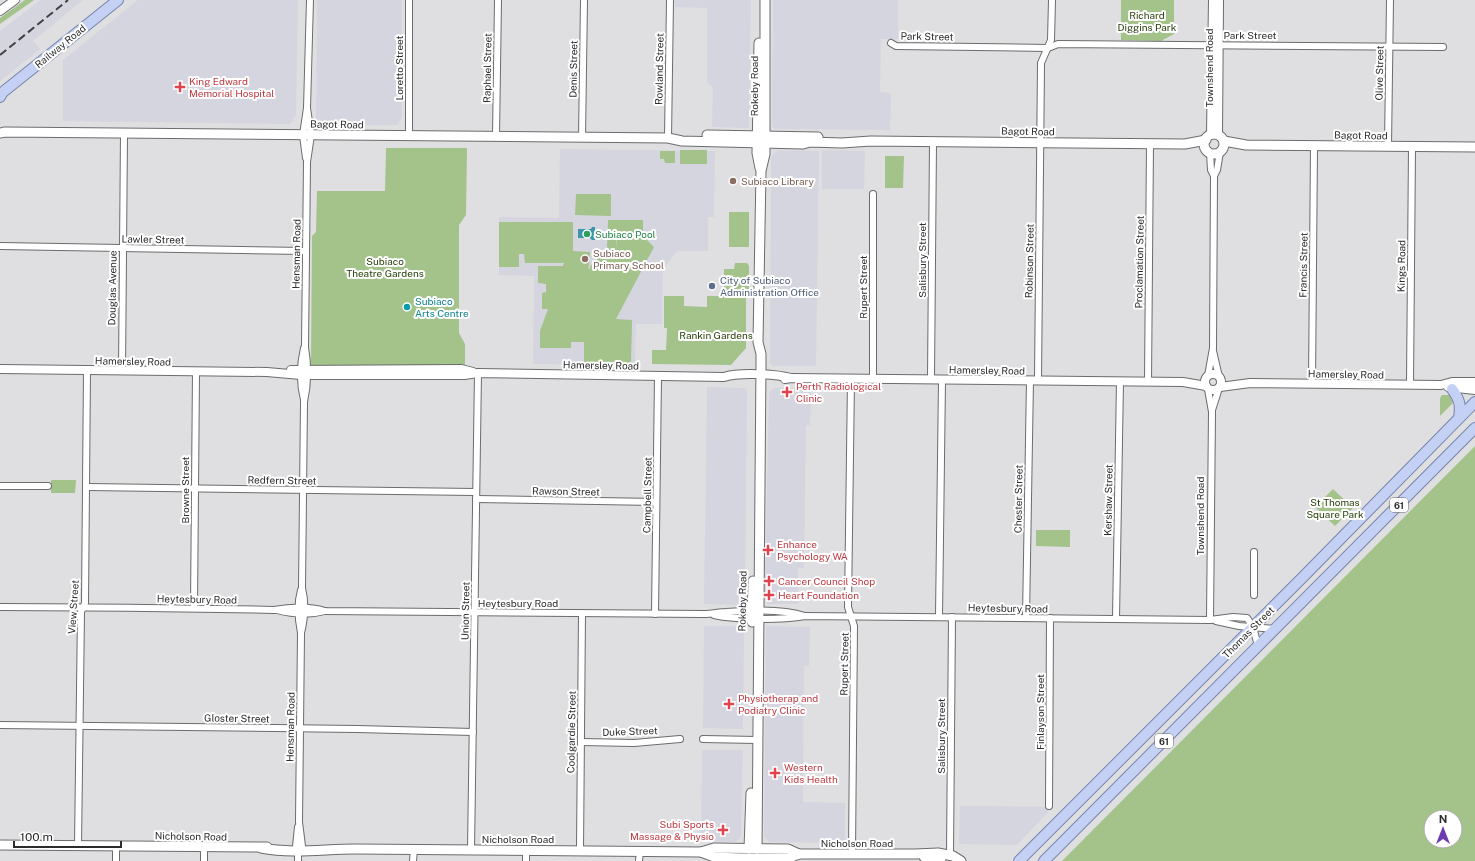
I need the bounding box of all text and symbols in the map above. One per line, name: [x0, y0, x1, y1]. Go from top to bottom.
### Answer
park label: Richard Diggins Park: [1118, 9, 1177, 33]
street label: Railway Road: [32, 22, 88, 70]
street label: Townshend Road: [1203, 29, 1215, 107]
street label: Park Street: [1224, 29, 1277, 41]
street label: Park Street: [900, 30, 954, 42]
street label: Raphael Street: [480, 33, 494, 103]
street label: Rowland Street: [652, 33, 666, 105]
street label: Loretto Street: [393, 35, 405, 100]
street label: Denis Street: [566, 40, 580, 98]
street label: Olive Street: [1373, 45, 1385, 101]
street label: Rokeby Road: [748, 56, 760, 116]
place label: King Edward Memorial Hospital: [189, 75, 274, 99]
marker: King Edward Memorial Hospital: [174, 81, 186, 93]
street label: Bagot Road: [310, 118, 364, 130]
street label: Bagot Road: [1001, 125, 1055, 137]
street label: Bagot Road: [1334, 129, 1388, 141]
place label: Subiaco Library: [741, 175, 815, 187]
marker: Subiaco Library: [728, 176, 738, 186]
street label: Proclamation Street: [1132, 215, 1146, 309]
street label: Hensman Road: [289, 219, 303, 289]
street label: Salisbury Street: [916, 222, 928, 298]
street label: Robinson Street: [1022, 223, 1036, 298]
place label: Subiaco Pool: [595, 228, 656, 240]
marker: Subiaco Pool: [582, 229, 592, 239]
street label: Lawler Street: [122, 232, 185, 246]
street label: Francis Street: [1296, 232, 1310, 298]
street label: Kings Road: [1395, 240, 1407, 292]
place label: Subiaco Primary School: [593, 247, 664, 271]
street label: Douglas Avenue: [105, 250, 119, 326]
marker: Subiaco Primary School: [580, 254, 590, 264]
park label: Subiaco Theatre Gardens: [346, 255, 424, 279]
street label: Rupert Street: [857, 255, 869, 319]
place label: City of Subiaco Administration Office: [720, 274, 819, 298]
marker: City of Subiaco Administration Office: [707, 281, 717, 291]
place label: Subiaco Arts Centre: [415, 295, 469, 319]
marker: Subiaco Arts Centre: [402, 302, 412, 312]
park label: Rankin Gardens: [679, 329, 753, 341]
street label: Hamersley Road: [95, 354, 171, 368]
street label: Hamersley Road: [563, 358, 639, 372]
street label: Hamersley Road: [949, 363, 1025, 377]
street label: Hamersley Road: [1308, 367, 1384, 381]
place label: Perth Radiological Clinic: [796, 380, 881, 404]
marker: Perth Radiological Clinic: [781, 386, 793, 398]
street label: Browne Street: [179, 456, 191, 523]
street label: Campbell Street: [640, 457, 654, 533]
street label: Kershaw Street: [1101, 464, 1115, 536]
street label: Chester Street: [1011, 465, 1025, 533]
street label: Redfern Street: [247, 473, 317, 487]
street label: Townshend Road: [1194, 477, 1206, 555]
street label: Rawson Street: [532, 484, 600, 498]
park label: St Thomas Square Park: [1306, 496, 1364, 520]
road number: 61: [1390, 498, 1408, 512]
place label: Enhance Psychology WA: [777, 538, 848, 562]
marker: Enhance Psychology WA: [762, 544, 774, 556]
street label: Rokeby Road: [735, 571, 749, 631]
marker: Cancer Council Shop: [763, 575, 775, 587]
place label: Cancer Council Shop: [778, 575, 875, 587]
street label: View Street: [65, 579, 81, 634]
street label: Union Street: [458, 582, 472, 640]
marker: Heart Foundation: [763, 589, 775, 601]
place label: Heart Foundation: [778, 589, 859, 601]
street label: Heytesbury Road: [157, 592, 237, 606]
street label: Heytesbury Road: [478, 597, 558, 609]
street label: Heytesbury Road: [968, 601, 1048, 615]
street label: Thomas Street: [1220, 604, 1276, 660]
street label: Rupert Street: [837, 632, 851, 696]
street label: Finlayson Street: [1034, 674, 1046, 750]
street label: Coolgardie Street: [564, 691, 578, 773]
street label: Hensman Road: [283, 692, 297, 762]
place label: Physiotherap and Podiatry Clinic: [738, 692, 818, 716]
marker: Physiotherap and Podiatry Clinic: [723, 698, 735, 710]
street label: Salisbury Street: [935, 698, 947, 774]
street label: Gloster Street: [204, 711, 270, 725]
street label: Duke Street: [602, 724, 658, 738]
road number: 61: [1155, 734, 1173, 748]
place label: Western Kids Health: [784, 761, 838, 785]
marker: Western Kids Health: [769, 767, 781, 779]
north arrow: [1423, 809, 1463, 849]
text: N: [1439, 813, 1447, 825]
place label: Subi Sports Massage & Physio: [630, 818, 714, 842]
scale bar: [14, 823, 121, 849]
marker: Subi Sports Massage & Physio: [717, 824, 729, 836]
street label: Nicholson Road: [155, 829, 227, 843]
text: 100 m: [20, 830, 53, 844]
street label: Nicholson Road: [482, 833, 554, 845]
street label: Nicholson Road: [821, 837, 893, 849]

